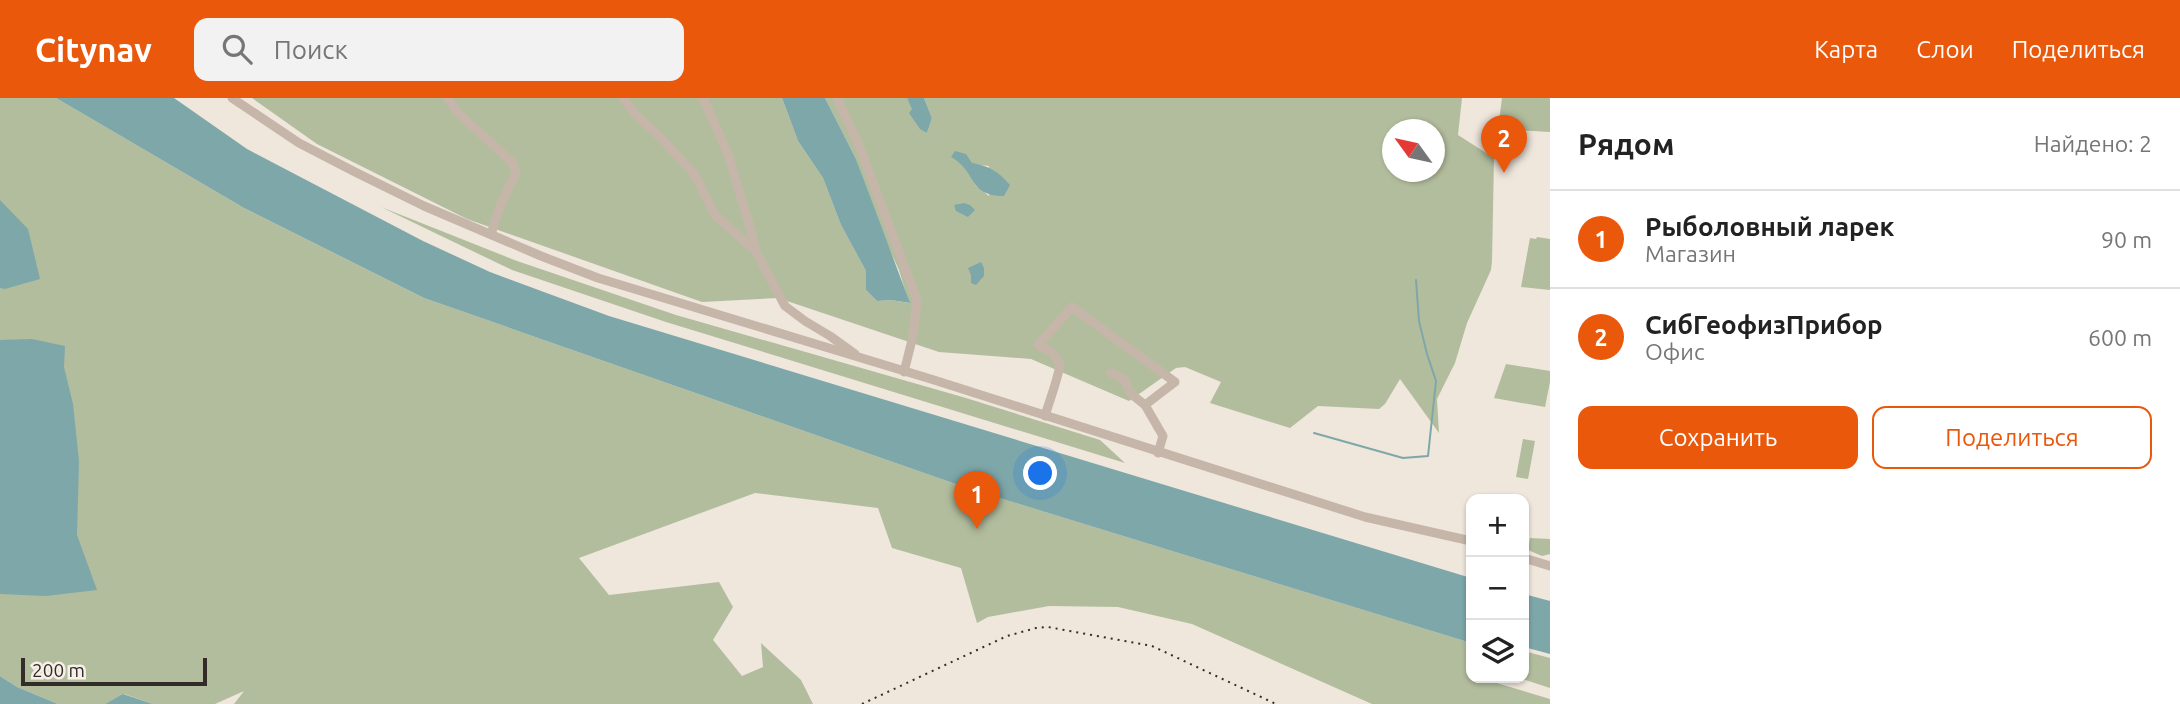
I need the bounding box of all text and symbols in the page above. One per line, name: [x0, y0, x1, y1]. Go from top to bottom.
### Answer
search box: [194, 18, 684, 81]
icon: search: [218, 30, 256, 68]
text: Citynav: [35, 31, 152, 68]
text: Поиск: [274, 35, 348, 64]
text: Карта: [1814, 36, 1878, 63]
text: Слои: [1916, 36, 1974, 63]
text: Поделиться: [2012, 36, 2145, 63]
pin: 2: [1481, 115, 1527, 173]
north arrow: [1382, 119, 1445, 182]
text: Рядом: [1578, 127, 1674, 161]
text: Найдено: 2: [2034, 131, 2152, 156]
text: Рыболовный ларек: [1645, 212, 1894, 241]
text: 1: [1595, 227, 1607, 252]
text: 90 m: [2101, 227, 2152, 252]
text: Магазин: [1645, 241, 1736, 266]
text: СибГеофизПрибор: [1645, 310, 1883, 339]
text: 2: [1595, 325, 1607, 350]
text: 600 m: [2088, 325, 2152, 350]
text: Офис: [1645, 339, 1705, 364]
button: Сохранить: [1578, 406, 1858, 469]
button: Поделиться: [1872, 406, 2152, 469]
your location: [1023, 456, 1057, 490]
pin: 1: [954, 471, 1000, 529]
map controls: [1466, 494, 1529, 683]
button: +: [1466, 494, 1529, 557]
button: −: [1466, 557, 1529, 620]
button: layers: [1466, 620, 1529, 683]
scale bar: [21, 655, 206, 687]
text: 200 m: [32, 659, 85, 681]

